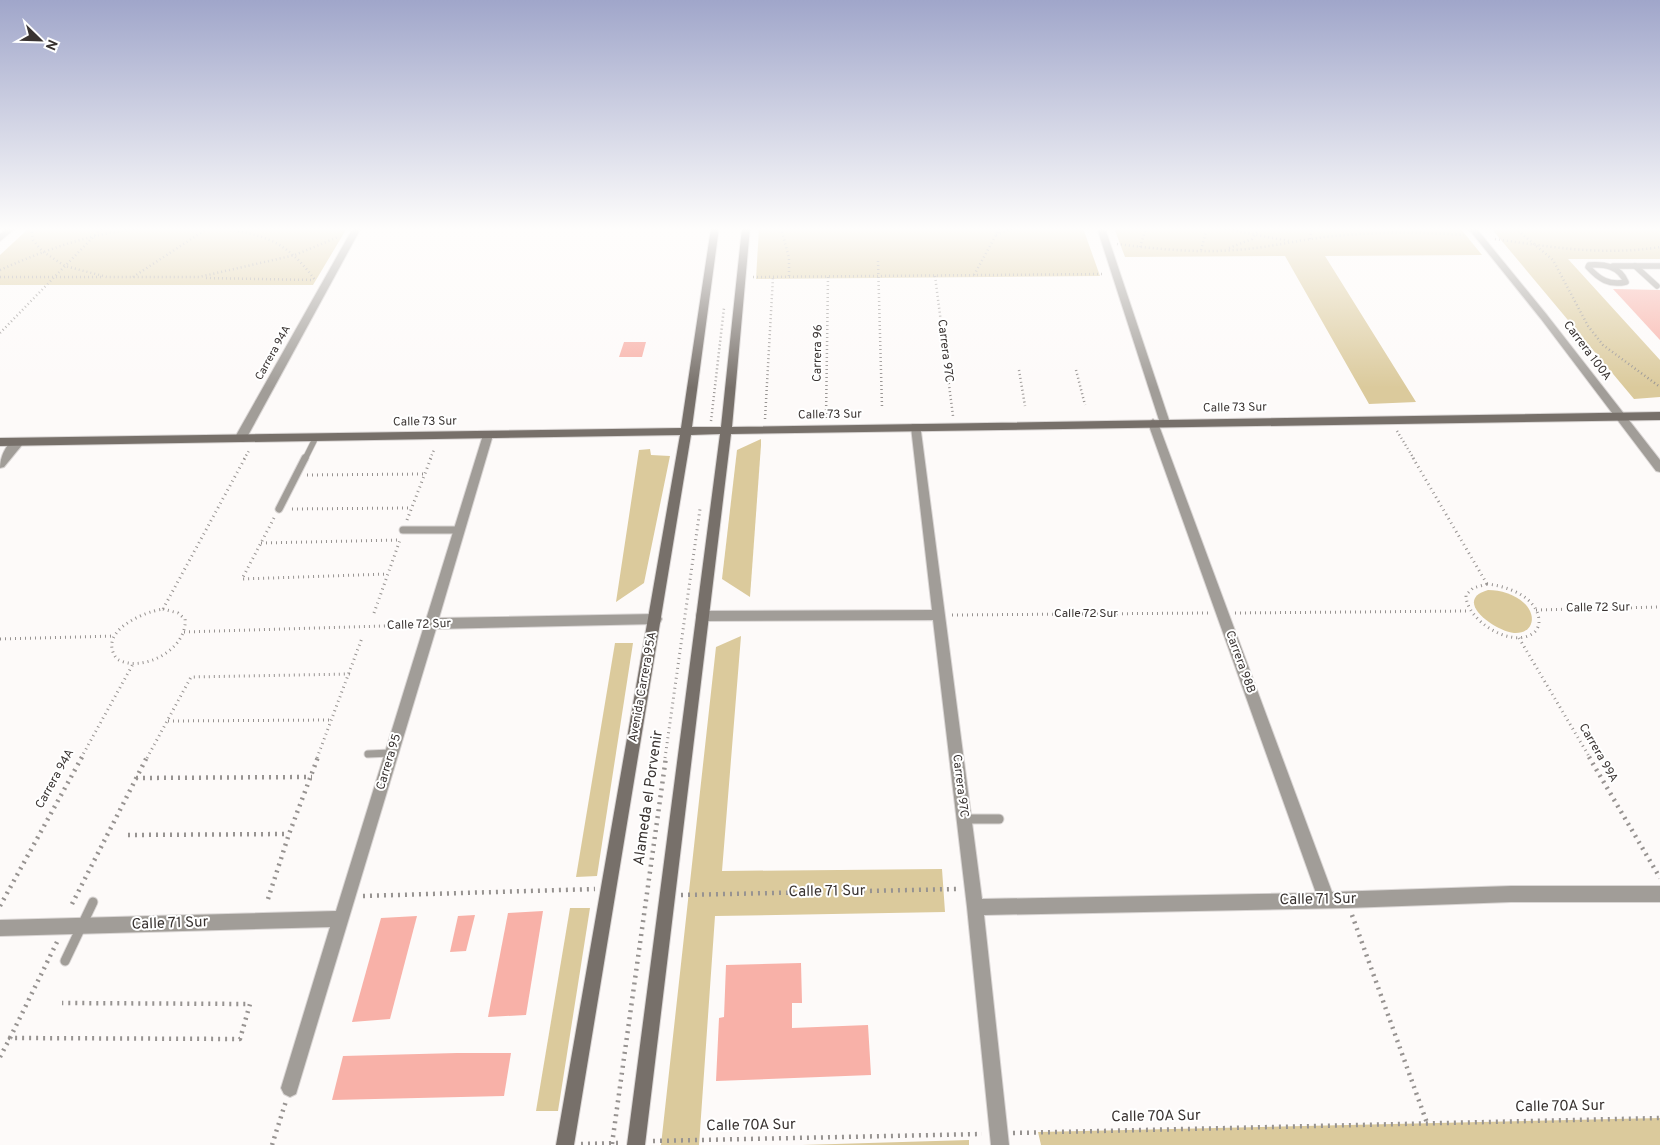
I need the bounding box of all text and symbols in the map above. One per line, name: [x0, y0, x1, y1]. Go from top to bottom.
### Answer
north arrow: [15, 15, 65, 65]
text: N: [41, 37, 60, 52]
street label: Carrera 97C: [933, 318, 957, 384]
street label: Carrera 100A: [1559, 318, 1615, 384]
street label: Carrera 94A: [252, 323, 294, 383]
street label: Carrera 96: [809, 324, 827, 382]
street label: Calle 73 Sur: [1203, 399, 1267, 417]
street label: Calle 73 Sur: [798, 406, 862, 424]
street label: Calle 73 Sur: [393, 413, 457, 431]
street label: Calle 72 Sur: [1566, 599, 1631, 617]
street label: Calle 72 Sur: [1054, 606, 1118, 622]
street label: Calle 72 Sur: [387, 616, 452, 634]
street label: Carrera 98B: [1221, 628, 1259, 696]
street label: Avenida Carrera 95A: [625, 631, 661, 743]
street label: Carrera 99A: [1575, 721, 1621, 785]
street label: Alameda el Porvenir: [630, 729, 668, 867]
street label: Carrera 95: [373, 732, 405, 792]
street label: Carrera 94A: [32, 746, 78, 812]
street label: Carrera 97C: [948, 753, 972, 819]
street label: Calle 71 Sur: [788, 882, 866, 902]
street label: Calle 71 Sur: [1279, 890, 1357, 910]
street label: Calle 71 Sur: [131, 913, 209, 935]
street label: Calle 70A Sur: [1515, 1097, 1605, 1117]
street label: Calle 70A Sur: [1111, 1107, 1201, 1127]
street label: Calle 70A Sur: [706, 1116, 796, 1136]

